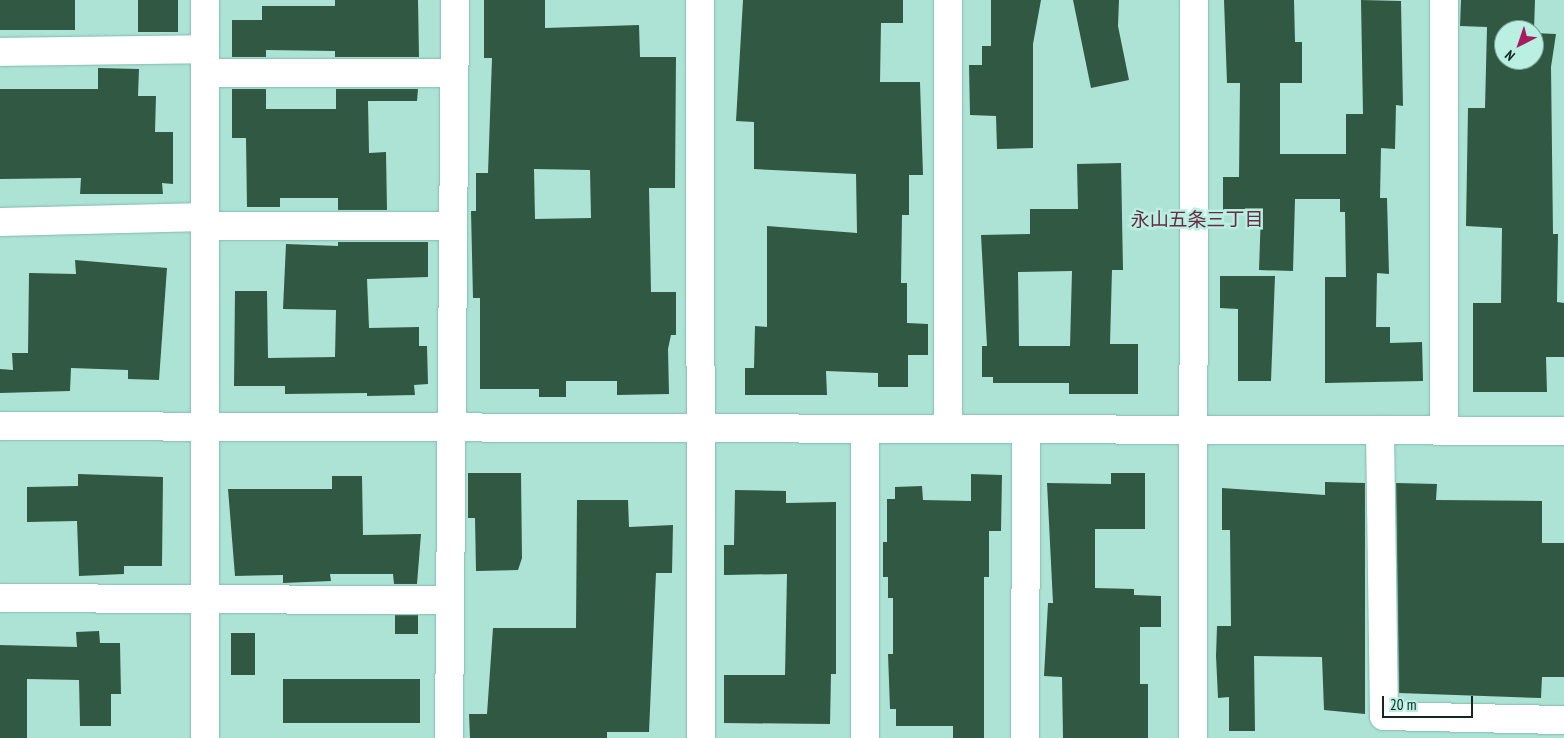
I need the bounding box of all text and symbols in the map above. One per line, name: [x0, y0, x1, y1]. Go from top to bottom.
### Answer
north arrow: [1494, 20, 1544, 70]
text: N: [1501, 46, 1519, 65]
district label: 永山五条三丁目: [1131, 209, 1263, 231]
scale bar: [1384, 686, 1475, 718]
text: 20 m: [1390, 695, 1416, 714]

